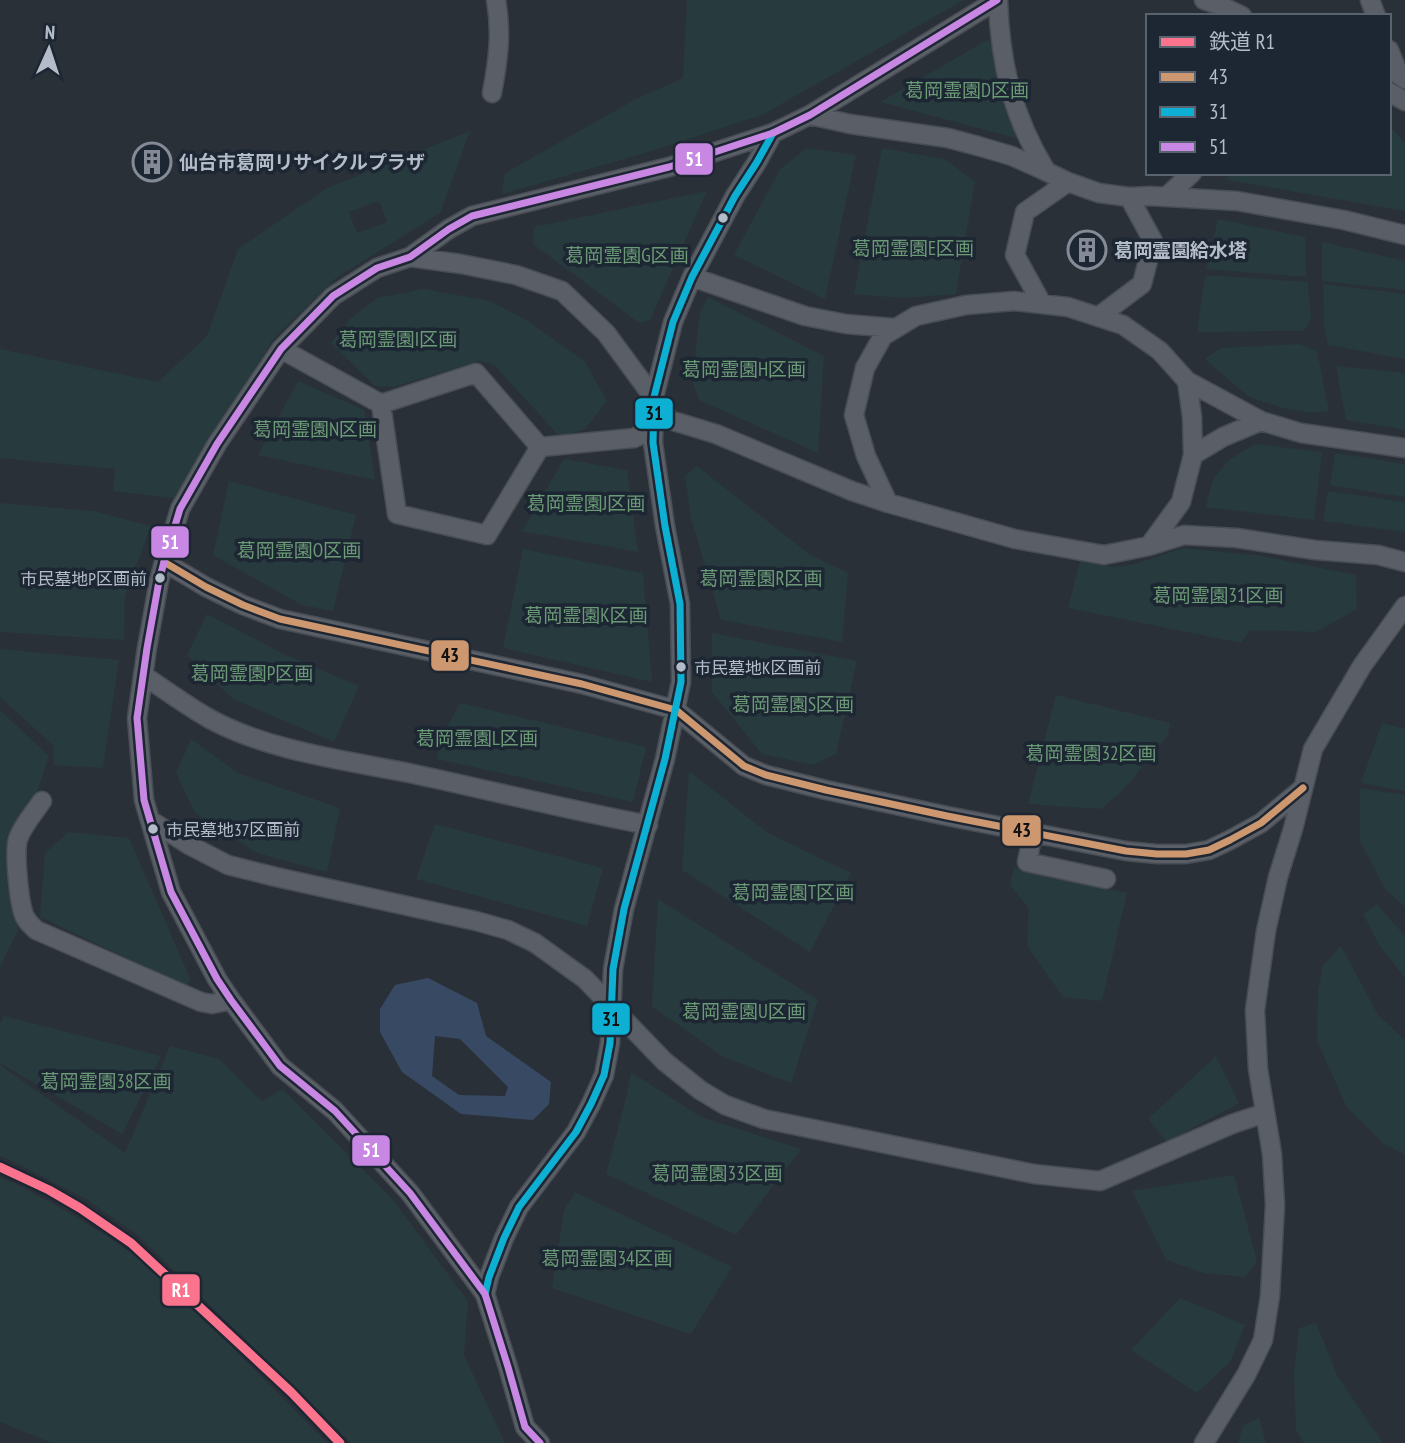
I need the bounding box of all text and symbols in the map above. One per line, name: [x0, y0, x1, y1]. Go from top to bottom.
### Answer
north arrow: [14, 14, 84, 84]
legend: [1146, 14, 1391, 175]
text: N: [44, 20, 56, 44]
text: 鉄道 R1: [1209, 28, 1275, 55]
text: 43: [1209, 63, 1228, 90]
park label: 葛岡霊園D区画: [905, 78, 1029, 102]
text: 31: [1209, 98, 1228, 125]
text: 51: [1209, 133, 1228, 160]
building icon: 仙台市葛岡リサイクルプラザ: [131, 141, 173, 183]
line badge: 51: [674, 142, 714, 176]
text: 51: [685, 147, 703, 171]
place label: 仙台市葛岡リサイクルプラザ: [179, 150, 425, 174]
unlabelled marker: [716, 211, 730, 225]
building icon: 葛岡霊園給水塔: [1066, 229, 1108, 271]
park label: 葛岡霊園E区画: [852, 236, 974, 260]
place label: 葛岡霊園給水塔: [1114, 238, 1247, 262]
park label: 葛岡霊園G区画: [565, 243, 689, 267]
park label: 葛岡霊園I区画: [339, 327, 457, 351]
park label: 葛岡霊園H区画: [682, 357, 806, 381]
line badge: 31: [634, 397, 674, 430]
text: 31: [645, 401, 663, 425]
park label: 葛岡霊園N区画: [253, 417, 377, 441]
park label: 葛岡霊園J区画: [527, 491, 645, 515]
line badge: 51: [150, 525, 190, 559]
text: 51: [161, 530, 179, 554]
park label: 葛岡霊園O区画: [237, 538, 361, 562]
park label: 葛岡霊園R区画: [699, 566, 823, 590]
place label: 市民墓地P区画前: [20, 568, 147, 590]
marker: 市民墓地P区画前: [153, 571, 167, 585]
park label: 葛岡霊園31区画: [1152, 583, 1284, 607]
park label: 葛岡霊園K区画: [524, 603, 648, 627]
line badge: 43: [430, 639, 470, 672]
text: 43: [441, 643, 459, 667]
place label: 市民墓地K区画前: [694, 657, 821, 679]
marker: 市民墓地K区画前: [674, 660, 688, 674]
park label: 葛岡霊園P区画: [191, 661, 313, 685]
park label: 葛岡霊園S区画: [732, 692, 854, 716]
park label: 葛岡霊園L区画: [416, 726, 538, 750]
park label: 葛岡霊園32区画: [1025, 741, 1157, 765]
line badge: 43: [1001, 814, 1042, 847]
text: 43: [1013, 818, 1031, 842]
place label: 市民墓地37区画前: [166, 819, 300, 841]
marker: 市民墓地37区画前: [146, 822, 160, 836]
park label: 葛岡霊園T区画: [732, 880, 854, 904]
park label: 葛岡霊園U区画: [682, 999, 806, 1023]
line badge: 31: [591, 1002, 631, 1036]
text: 31: [602, 1007, 620, 1031]
park label: 葛岡霊園38区画: [40, 1069, 172, 1093]
line badge: 51: [351, 1134, 391, 1167]
text: 51: [362, 1138, 380, 1162]
park label: 葛岡霊園33区画: [651, 1161, 783, 1185]
park label: 葛岡霊園34区画: [541, 1246, 673, 1270]
line badge: R1: [161, 1273, 201, 1307]
text: R1: [172, 1278, 190, 1302]

